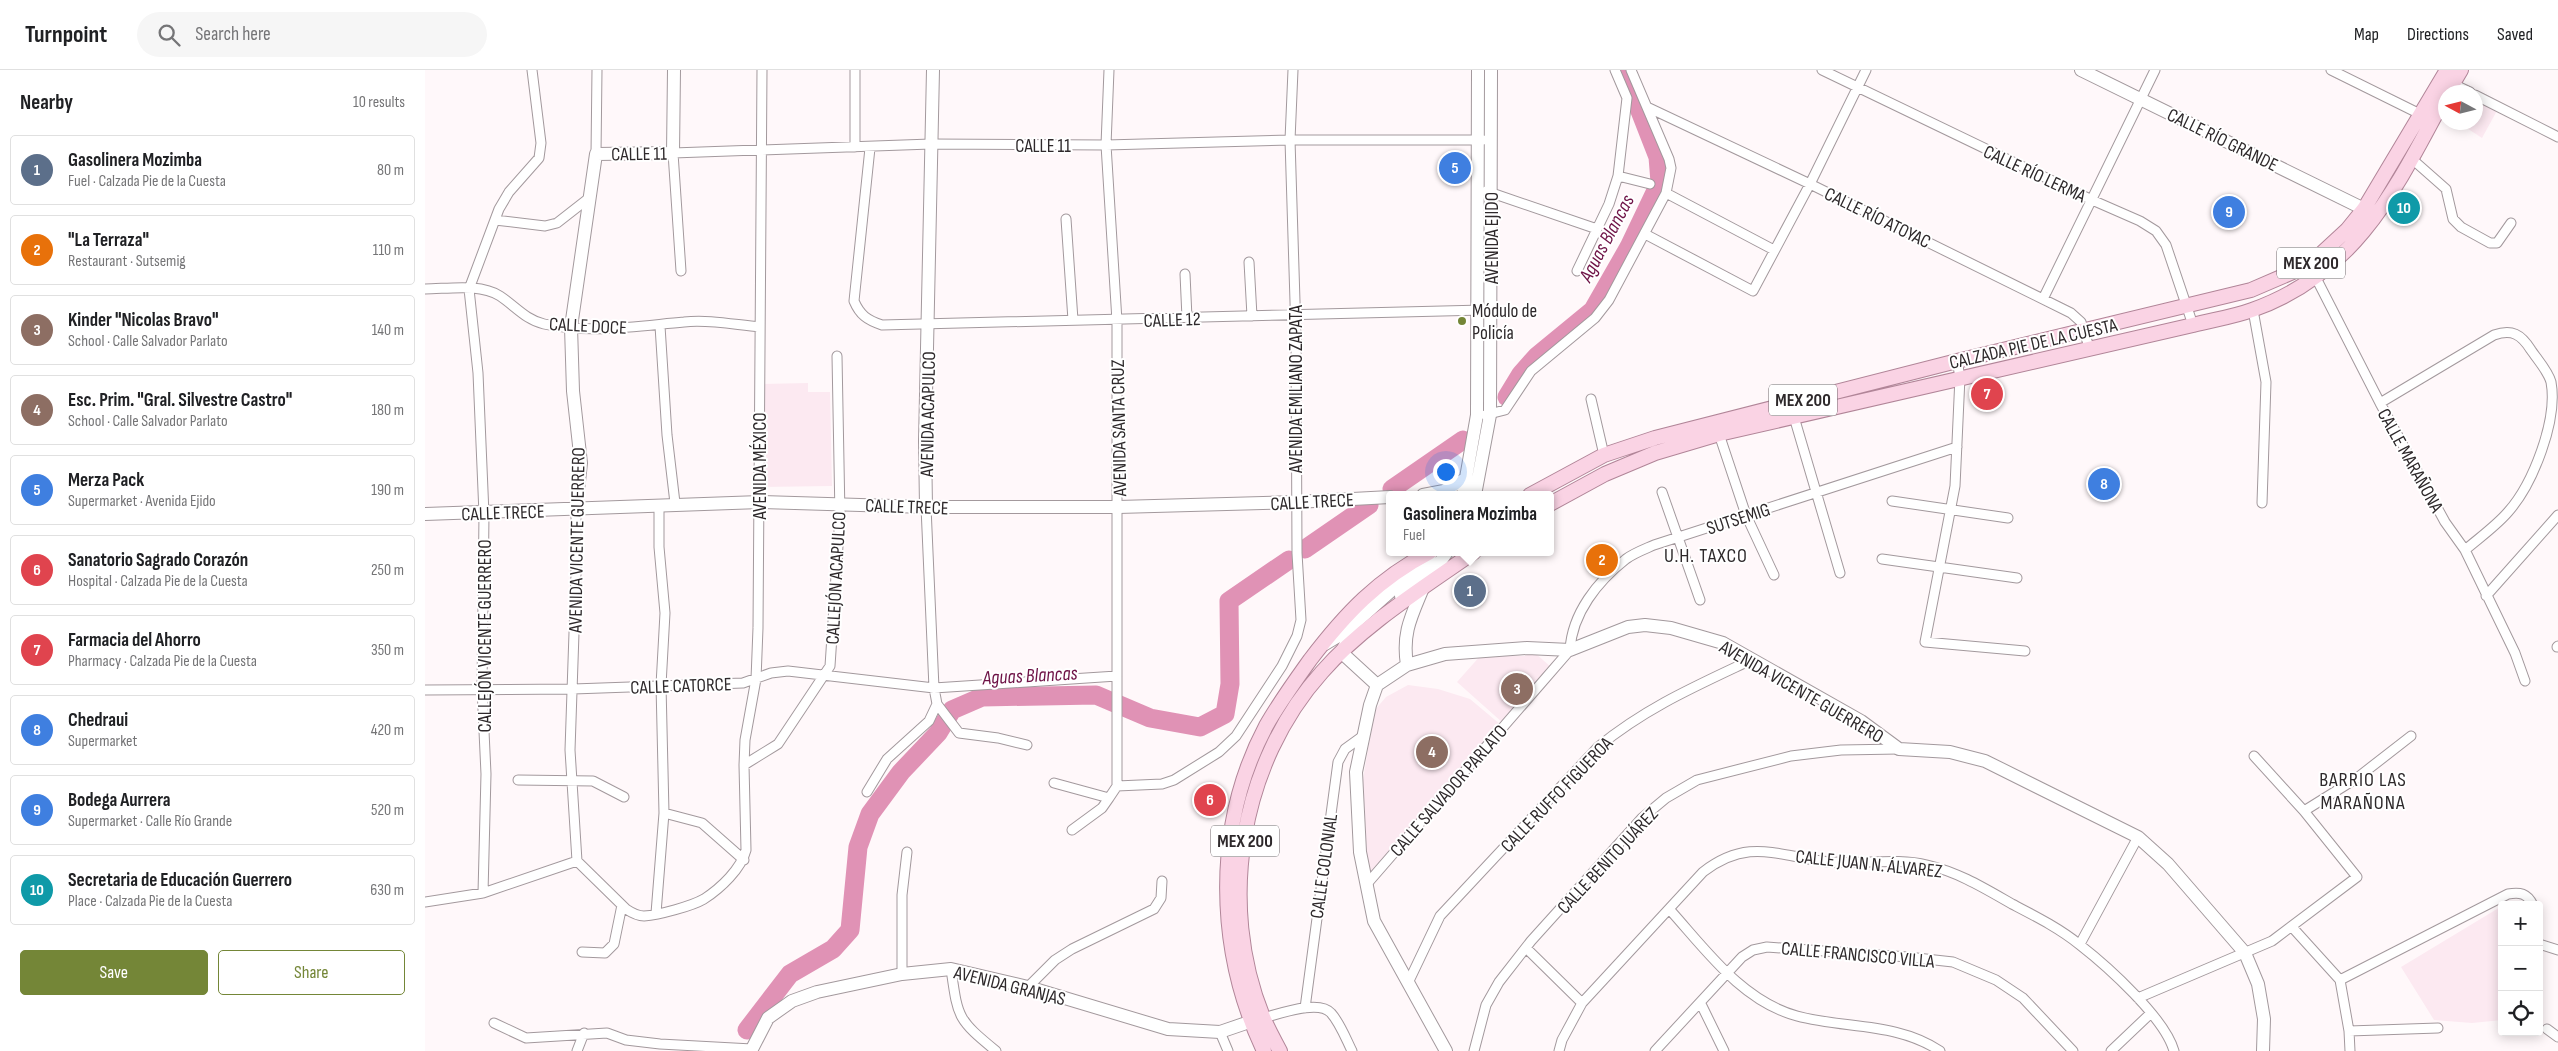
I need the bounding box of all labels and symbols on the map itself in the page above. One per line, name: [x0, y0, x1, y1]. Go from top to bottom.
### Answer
north arrow: [2438, 85, 2483, 130]
street label: CALLE RÍO GRANDE: [2163, 104, 2282, 177]
street label: CALLE 11: [1015, 135, 1071, 158]
street label: CALLE RÍO LERMA: [1980, 141, 2090, 208]
street label: CALLE 11: [611, 143, 667, 166]
pin: 5: [1439, 149, 1471, 187]
street label: CALLE RÍO ATOYAC: [1820, 183, 1934, 254]
pin: 10: [2388, 189, 2420, 227]
water label: Aguas Blancas: [1574, 191, 1640, 287]
street label: AVENIDA EJIDO: [1481, 192, 1504, 285]
pin: 9: [2213, 193, 2245, 231]
road number: MEX 200: [2277, 248, 2345, 278]
place label: Módulo de Policía: [1472, 300, 1537, 345]
street label: AVENIDA EMILIANO ZAPATA: [1285, 304, 1308, 474]
street label: CALLE 12: [1143, 308, 1201, 333]
street label: CALLE DOCE: [548, 313, 627, 340]
street label: CALZADA PIE DE LA CUESTA: [1947, 314, 2120, 375]
marker: Módulo de Policía: [1456, 315, 1468, 327]
street label: AVENIDA ACAPULCO: [916, 351, 941, 478]
street label: AVENIDA SANTA CRUZ: [1107, 359, 1132, 498]
pin: 7: [1971, 375, 2003, 413]
road number: MEX 200: [1769, 384, 1837, 416]
street label: CALLE MARAÑONA: [2372, 405, 2448, 517]
street label: AVENIDA MÉXICO: [749, 412, 772, 521]
street label: AVENIDA VICENTE GUERRERO: [564, 447, 591, 634]
your location: [1433, 459, 1459, 485]
pin: 8: [2088, 465, 2120, 503]
street label: CALLE TRECE: [1270, 489, 1354, 516]
street label: CALLE TRECE: [865, 495, 949, 520]
street label: SUTSEMIG: [1704, 498, 1773, 541]
street label: CALLE TRECE: [461, 501, 545, 526]
street label: CALLEJÓN ACAPULCO: [822, 511, 851, 645]
street label: CALLEJÓN VICENTE GUERRERO: [474, 539, 497, 733]
pin: 2: [1586, 541, 1618, 579]
district label: U.H. TAXCO: [1664, 544, 1748, 568]
pin: 1: [1454, 572, 1486, 610]
street label: AVENIDA VICENTE GUERRERO: [1714, 635, 1887, 749]
water label: Aguas Blancas: [981, 662, 1078, 691]
pin: 3: [1501, 670, 1533, 708]
street label: CALLE CATORCE: [630, 673, 732, 700]
street label: CALLE SALVADOR PARLATO: [1386, 720, 1513, 862]
street label: CALLE RUFFO FIGUEROA: [1496, 732, 1619, 858]
pin: 4: [1416, 733, 1448, 771]
district label: BARRIO LAS MARAÑONA: [2319, 768, 2407, 815]
pin: 6: [1194, 781, 1226, 819]
street label: CALLE BENITO JUÁREZ: [1553, 803, 1664, 919]
street label: CALLE COLONIAL: [1306, 812, 1343, 920]
road number: MEX 200: [1211, 826, 1279, 856]
street label: CALLE JUAN N. ÁLVAREZ: [1794, 845, 1943, 884]
street label: CALLE FRANCISCO VILLA: [1780, 937, 1936, 974]
street label: AVENIDA GRANJAS: [951, 961, 1068, 1011]

